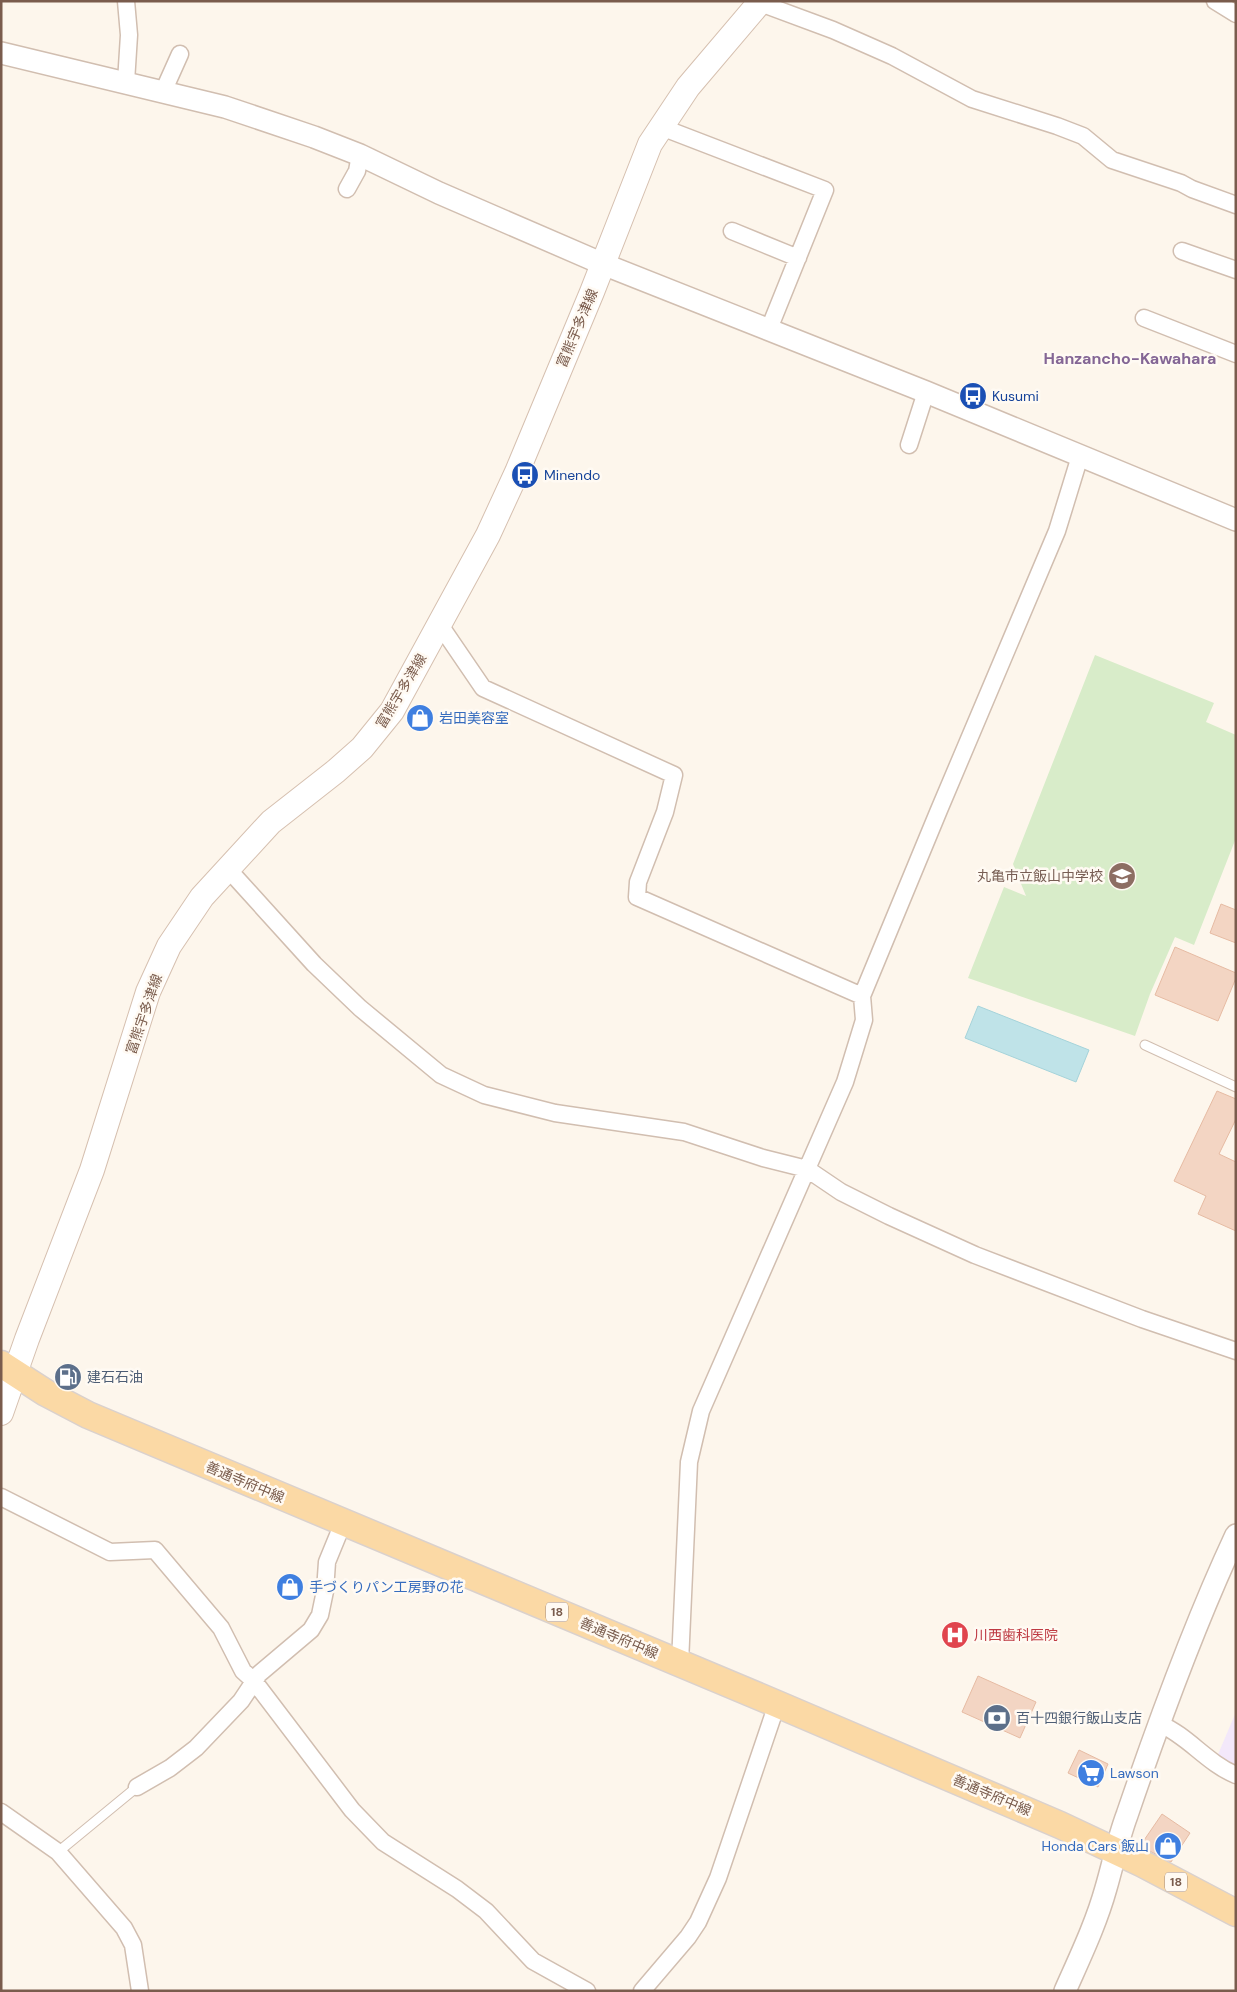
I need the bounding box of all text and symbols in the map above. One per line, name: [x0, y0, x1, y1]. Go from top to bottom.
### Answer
street label: 富熊宇多津線: [552, 286, 602, 370]
district label: Hanzancho-Kawahara: [1044, 348, 1216, 369]
bus stop icon: Kusumi: [958, 381, 988, 411]
place label: Kusumi: [992, 387, 1039, 405]
bus stop icon: Minendo: [510, 460, 540, 490]
place label: Minendo: [544, 466, 600, 484]
street label: 富熊宇多津線: [372, 650, 430, 732]
shop icon: 岩田美容室: [405, 703, 435, 733]
place label: 岩田美容室: [439, 709, 509, 727]
school or university icon: 丸亀市立飯山中学校: [1107, 861, 1137, 891]
place label: 丸亀市立飯山中学校: [977, 867, 1103, 885]
street label: 富熊宇多津線: [122, 971, 166, 1057]
fuel station icon: 建石石油: [53, 1362, 83, 1392]
place label: 建石石油: [87, 1368, 143, 1386]
street label: 善通寺府中線: [203, 1457, 287, 1507]
shop icon: 手づくりパン工房野の花: [275, 1572, 305, 1602]
place label: 手づくりパン工房野の花: [309, 1578, 464, 1596]
road number: 18: [546, 1602, 568, 1621]
street label: 善通寺府中線: [577, 1613, 661, 1663]
hospital icon: 川西歯科医院: [940, 1620, 970, 1650]
place label: 川西歯科医院: [974, 1626, 1058, 1644]
bank icon: 百十四銀行飯山支店: [982, 1703, 1012, 1733]
place label: 百十四銀行飯山支店: [1016, 1709, 1142, 1727]
supermarket icon: Lawson: [1076, 1758, 1106, 1788]
place label: Lawson: [1110, 1764, 1159, 1782]
street label: 善通寺府中線: [950, 1770, 1034, 1820]
shop icon: Honda Cars 飯山: [1153, 1831, 1183, 1861]
place label: Honda Cars 飯山: [1041, 1837, 1149, 1855]
road number: 18: [1165, 1872, 1187, 1891]

